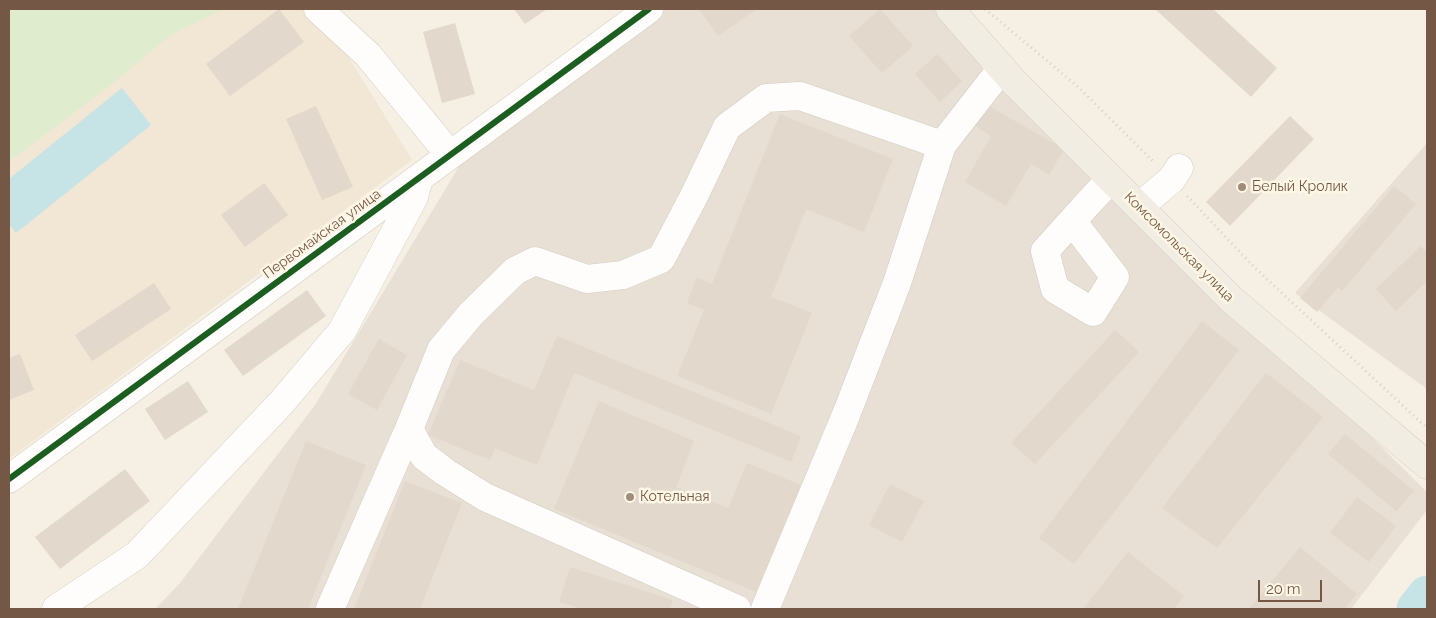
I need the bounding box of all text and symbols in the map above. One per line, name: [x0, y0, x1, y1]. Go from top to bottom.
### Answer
place label: Белый Кролик: [1252, 179, 1348, 195]
marker: Белый Кролик: [1236, 181, 1248, 193]
street label: Первомайская улица: [260, 186, 384, 282]
street label: Комсомольская улица: [1121, 189, 1237, 305]
place label: Котельная: [640, 489, 710, 505]
marker: Котельная: [624, 491, 636, 503]
scale bar: [1261, 570, 1325, 602]
text: 20 m: [1266, 580, 1301, 598]

